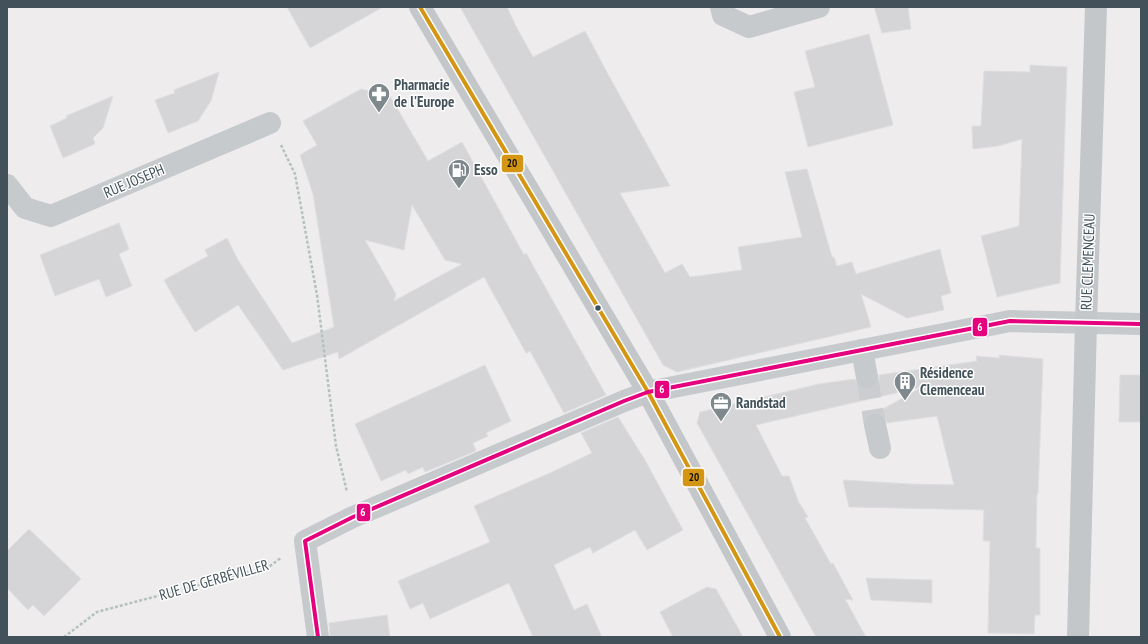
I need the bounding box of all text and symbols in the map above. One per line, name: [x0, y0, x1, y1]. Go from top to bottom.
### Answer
place label: Pharmacie de l'Europe: [394, 75, 454, 111]
pharmacy icon: Pharmacie de l'Europe: [366, 81, 392, 114]
line badge: 20: [501, 154, 524, 173]
text: 20: [507, 156, 517, 170]
fuel station icon: Esso: [446, 157, 472, 190]
street label: RUE JOSEPH: [101, 159, 167, 202]
place label: Esso: [474, 160, 498, 179]
street label: RUE CLEMENCEAU: [1076, 213, 1099, 311]
unlabelled marker: [593, 303, 603, 313]
line badge: 6: [972, 317, 988, 337]
text: 6: [977, 320, 983, 334]
place label: Résidence Clemenceau: [920, 363, 985, 399]
building icon: Résidence Clemenceau: [892, 369, 918, 402]
line badge: 6: [654, 380, 670, 399]
text: 6: [659, 382, 665, 396]
office icon: Randstad: [708, 390, 734, 423]
place label: Randstad: [736, 393, 786, 412]
line badge: 20: [682, 468, 705, 487]
text: 20: [689, 470, 699, 484]
line badge: 6: [356, 503, 371, 522]
text: 6: [360, 505, 366, 519]
street label: RUE DE GERBÉVILLER: [157, 555, 271, 604]

